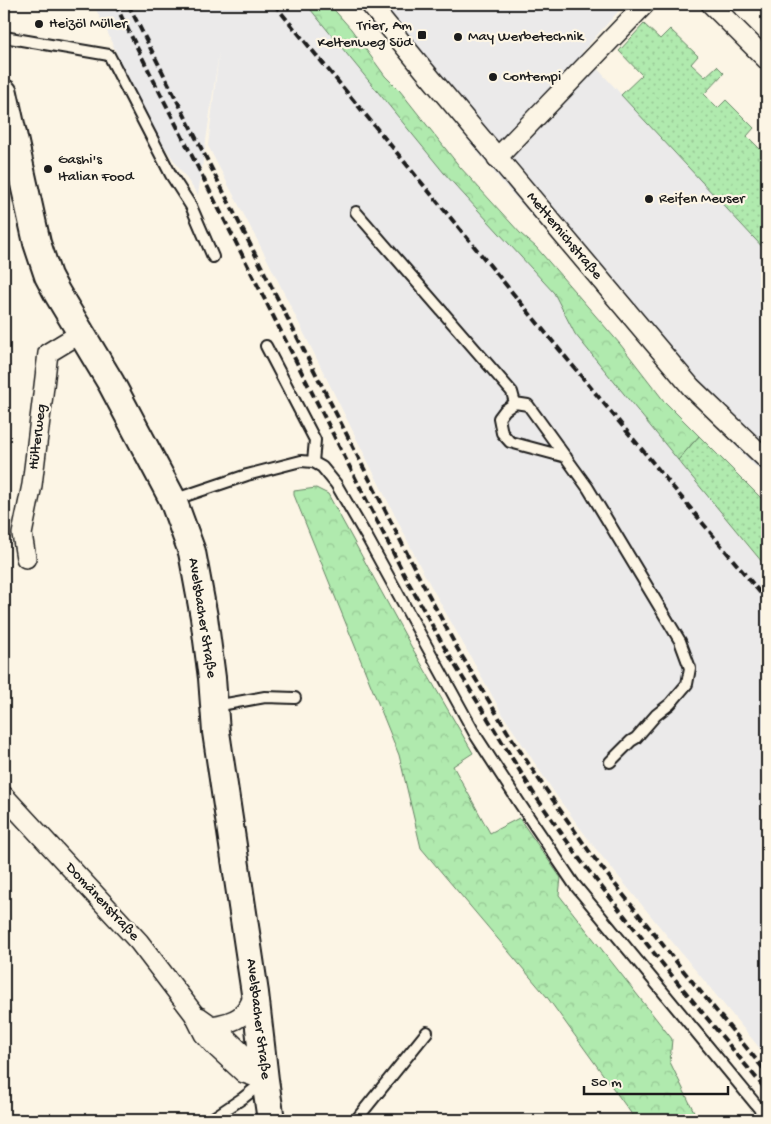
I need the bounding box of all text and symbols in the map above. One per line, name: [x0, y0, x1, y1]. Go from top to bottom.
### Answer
place label: Heizöl Müller: [49, 15, 129, 33]
place label: Trier, Am Keltenweg Süd: [317, 17, 413, 52]
marker: Heizöl Müller: [33, 18, 45, 30]
place label: May Werbetechnik: [468, 28, 585, 46]
marker: Trier, Am Keltenweg Süd: [416, 29, 428, 41]
marker: May Werbetechnik: [452, 31, 464, 43]
place label: Contempi: [503, 68, 561, 86]
marker: Contempi: [487, 71, 499, 83]
place label: Gashi's Italian Food: [58, 151, 135, 186]
marker: Gashi's Italian Food: [42, 163, 54, 175]
street label: Metternichstraße: [522, 188, 606, 284]
place label: Reifen Meuser: [659, 190, 746, 208]
marker: Reifen Meuser: [643, 193, 655, 205]
street label: Hülterweg: [25, 403, 51, 471]
street label: Avelsbacher Straße: [184, 557, 220, 680]
street label: Domänenstraße: [60, 858, 143, 945]
street label: Avelsbacher Straße: [242, 958, 274, 1081]
scale bar: [584, 1064, 727, 1096]
text: 50 m: [591, 1074, 622, 1092]

